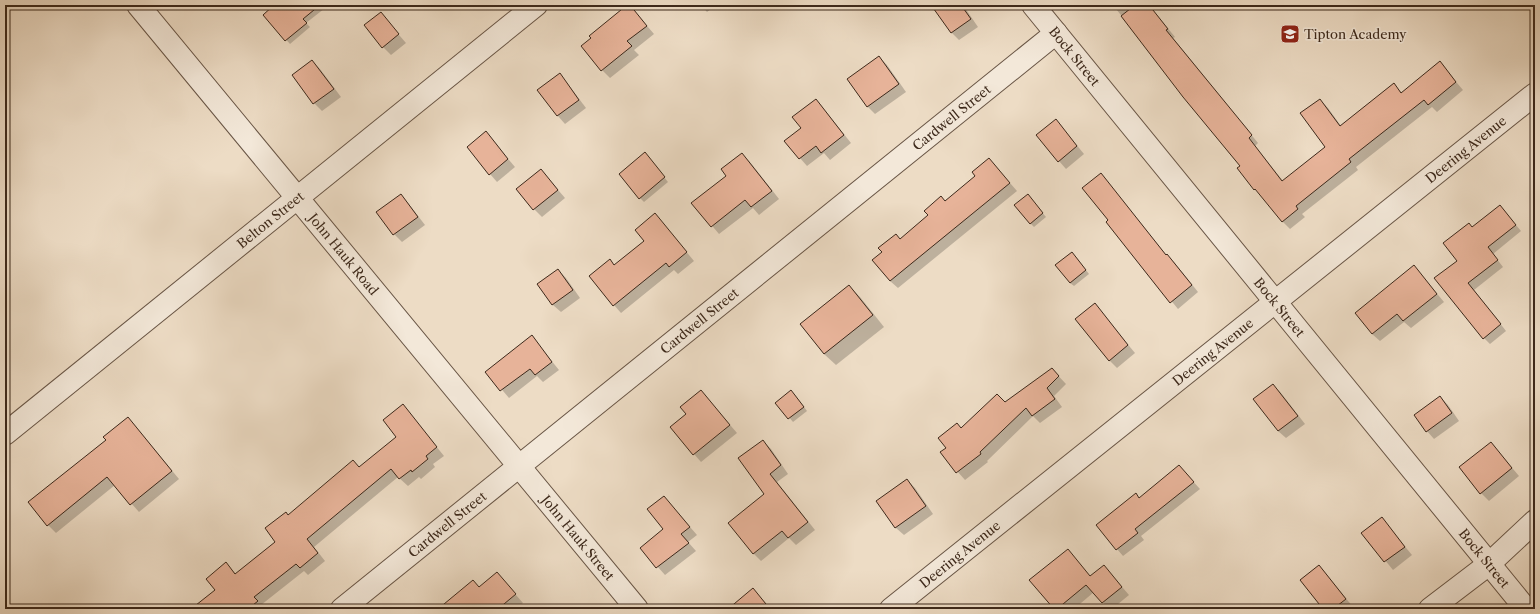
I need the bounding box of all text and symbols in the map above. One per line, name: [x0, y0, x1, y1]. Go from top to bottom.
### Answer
street label: Bock Street: [1046, 23, 1104, 89]
school or university icon: Tipton Academy: [1279, 23, 1301, 45]
place label: Tipton Academy: [1304, 26, 1407, 42]
street label: Cardwell Street: [909, 81, 994, 154]
street label: Deering Avenue: [1422, 112, 1509, 186]
street label: Belton Street: [234, 188, 307, 251]
street label: John Hauk Road: [304, 208, 382, 298]
street label: Bock Street: [1251, 274, 1309, 340]
street label: Cardwell Street: [657, 284, 742, 357]
street label: Deering Avenue: [1169, 315, 1256, 389]
street label: Cardwell Street: [405, 488, 490, 561]
street label: John Hauk Street: [537, 490, 618, 584]
street label: Deering Avenue: [916, 517, 1003, 591]
street label: Bock Street: [1456, 525, 1514, 591]

